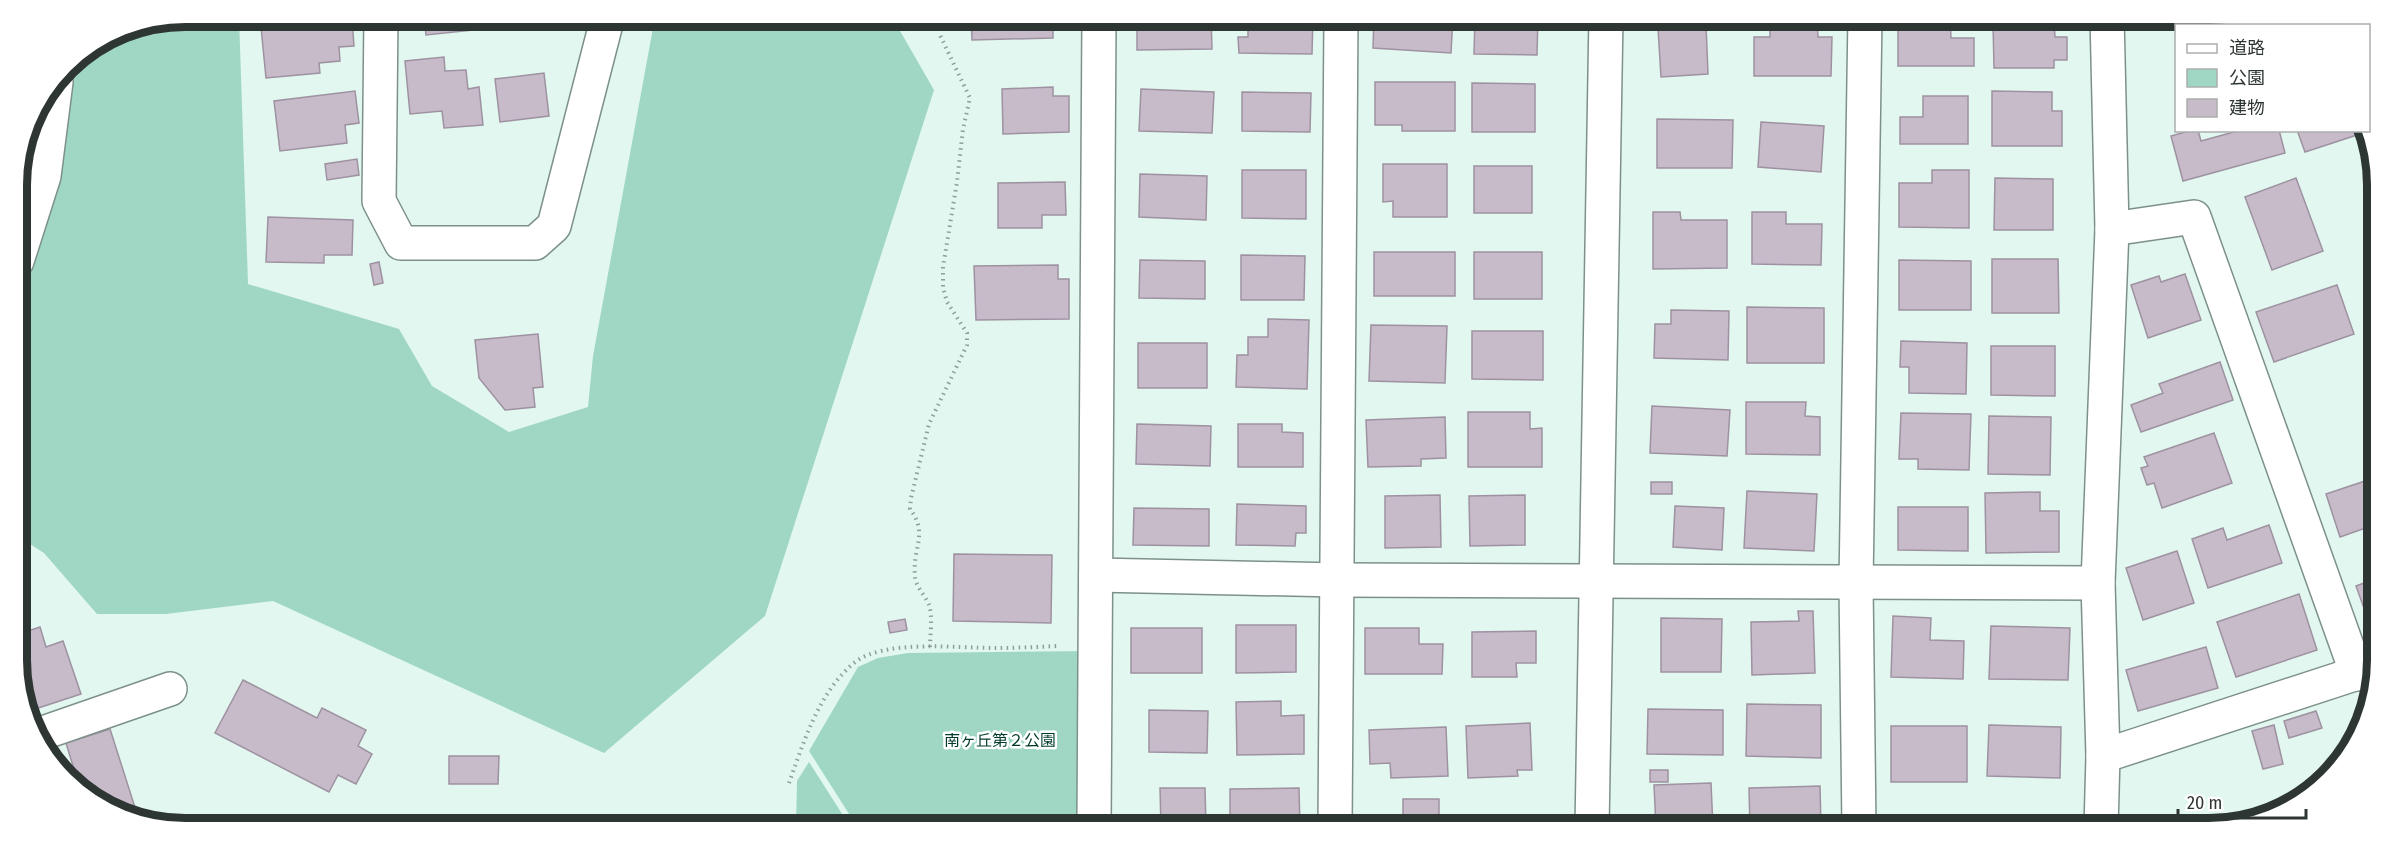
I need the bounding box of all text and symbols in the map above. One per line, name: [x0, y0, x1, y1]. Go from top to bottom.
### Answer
legend: [2175, 24, 2370, 132]
text: 道路: [2229, 37, 2265, 59]
text: 公園: [2229, 67, 2265, 89]
text: 建物: [2229, 97, 2265, 119]
park label: 南ヶ丘第２公園: [944, 731, 1056, 750]
scale bar: [2178, 782, 2306, 820]
text: 20 m: [2187, 792, 2222, 814]

